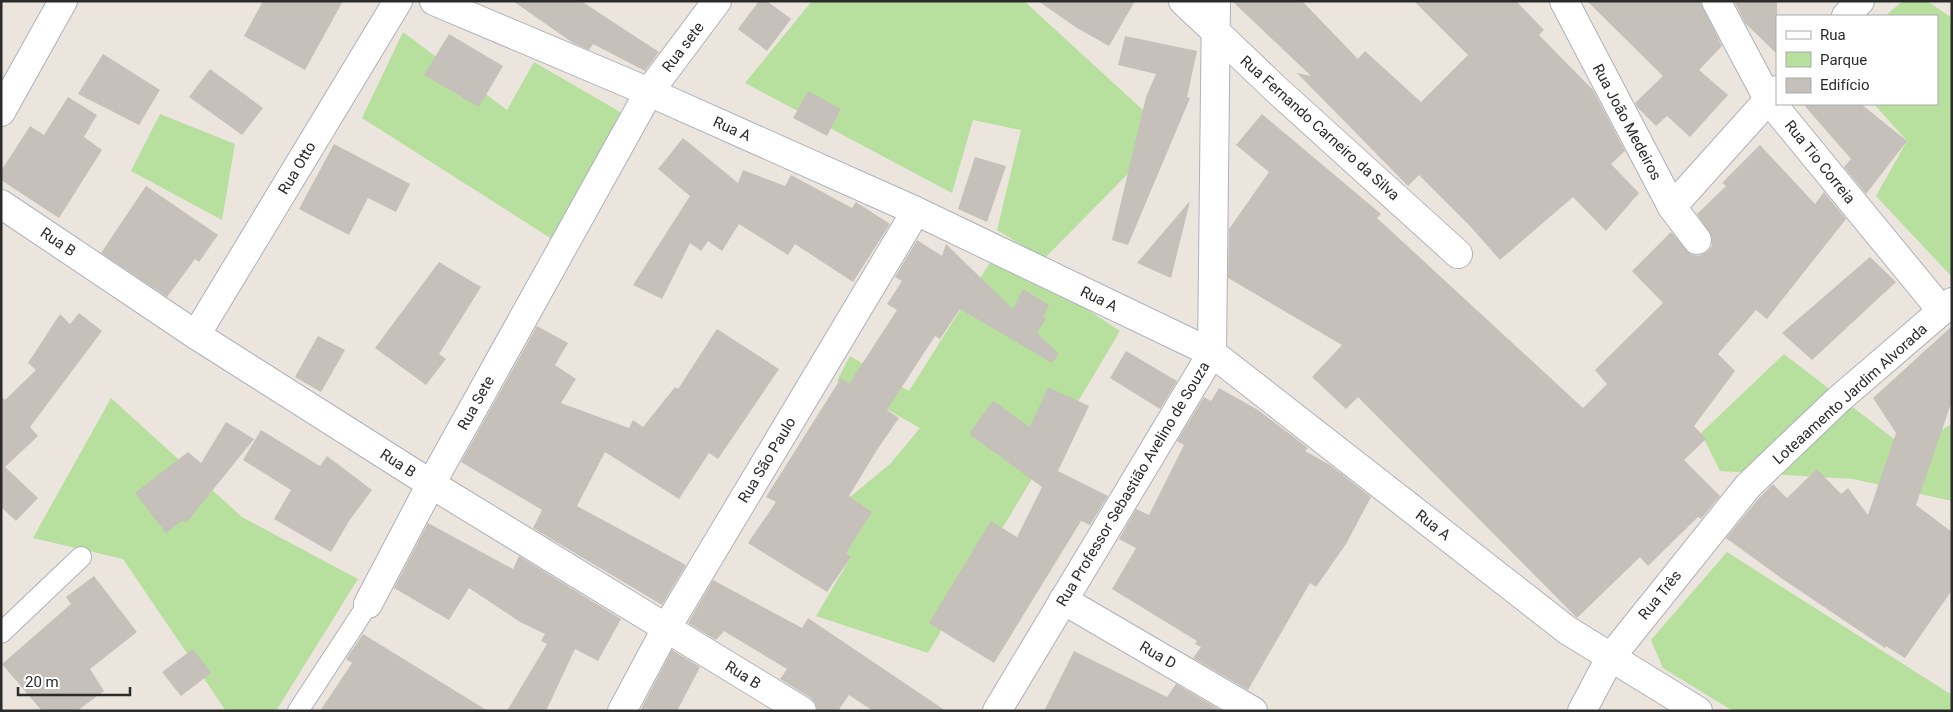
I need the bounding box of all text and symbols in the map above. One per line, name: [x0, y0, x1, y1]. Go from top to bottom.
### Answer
legend: [1776, 15, 1938, 105]
street label: Rua sete: [658, 18, 708, 76]
text: Rua: [1820, 26, 1846, 44]
text: Parque: [1820, 51, 1867, 69]
street label: Rua Fernando Carneiro da Silva: [1237, 52, 1403, 204]
street label: Rua João Medeiros: [1589, 61, 1665, 183]
text: Edifício: [1820, 76, 1869, 94]
street label: Rua A: [710, 113, 754, 145]
street label: Rua Tio Correia: [1781, 117, 1859, 207]
street label: Rua Otto: [274, 139, 320, 197]
street label: Rua B: [37, 224, 79, 260]
street label: Rua A: [1077, 282, 1121, 316]
street label: Loteaamento Jardim Alvorada: [1769, 320, 1931, 468]
street label: Rua Professor Sebastião Avelino de Souza: [1053, 358, 1213, 610]
street label: Rua Sete: [454, 373, 498, 433]
street label: Rua São Paulo: [734, 414, 800, 506]
street label: Rua B: [377, 445, 419, 481]
street label: Rua A: [1412, 506, 1454, 544]
street label: Rua Três: [1635, 567, 1685, 623]
street label: Rua D: [1137, 637, 1179, 673]
street label: Rua B: [722, 657, 764, 693]
scale bar: [18, 664, 130, 696]
text: 20 m: [25, 673, 59, 691]

